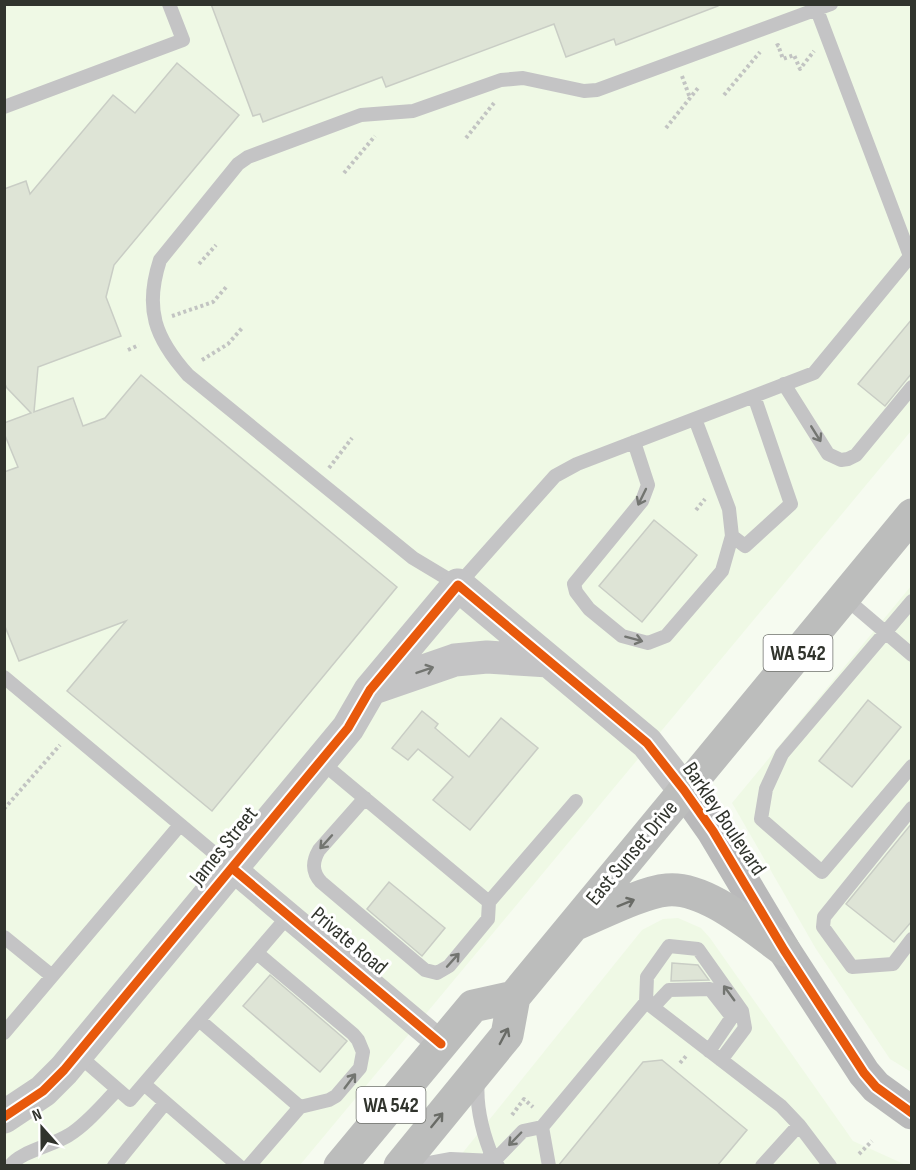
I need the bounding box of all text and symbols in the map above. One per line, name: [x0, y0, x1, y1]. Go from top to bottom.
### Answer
one-way arrow: [810, 425, 822, 442]
one-way arrow: [636, 488, 648, 506]
one-way arrow: [624, 634, 643, 645]
road number: WA 542: [764, 635, 832, 671]
one-way arrow: [415, 664, 434, 675]
street label: Barkley Boulevard: [676, 757, 772, 881]
street label: East Sunset Drive: [580, 795, 684, 911]
street label: James Street: [183, 801, 264, 892]
one-way arrow: [319, 834, 333, 849]
one-way arrow: [616, 897, 635, 908]
street label: Private Road: [305, 901, 393, 981]
one-way arrow: [446, 953, 460, 968]
one-way arrow: [723, 985, 735, 1001]
one-way arrow: [498, 1027, 510, 1045]
one-way arrow: [343, 1073, 356, 1089]
road number: WA 542: [356, 1087, 426, 1123]
north arrow: [12, 1098, 72, 1158]
text: N: [30, 1105, 45, 1126]
one-way arrow: [430, 1113, 444, 1128]
one-way arrow: [508, 1132, 522, 1147]

